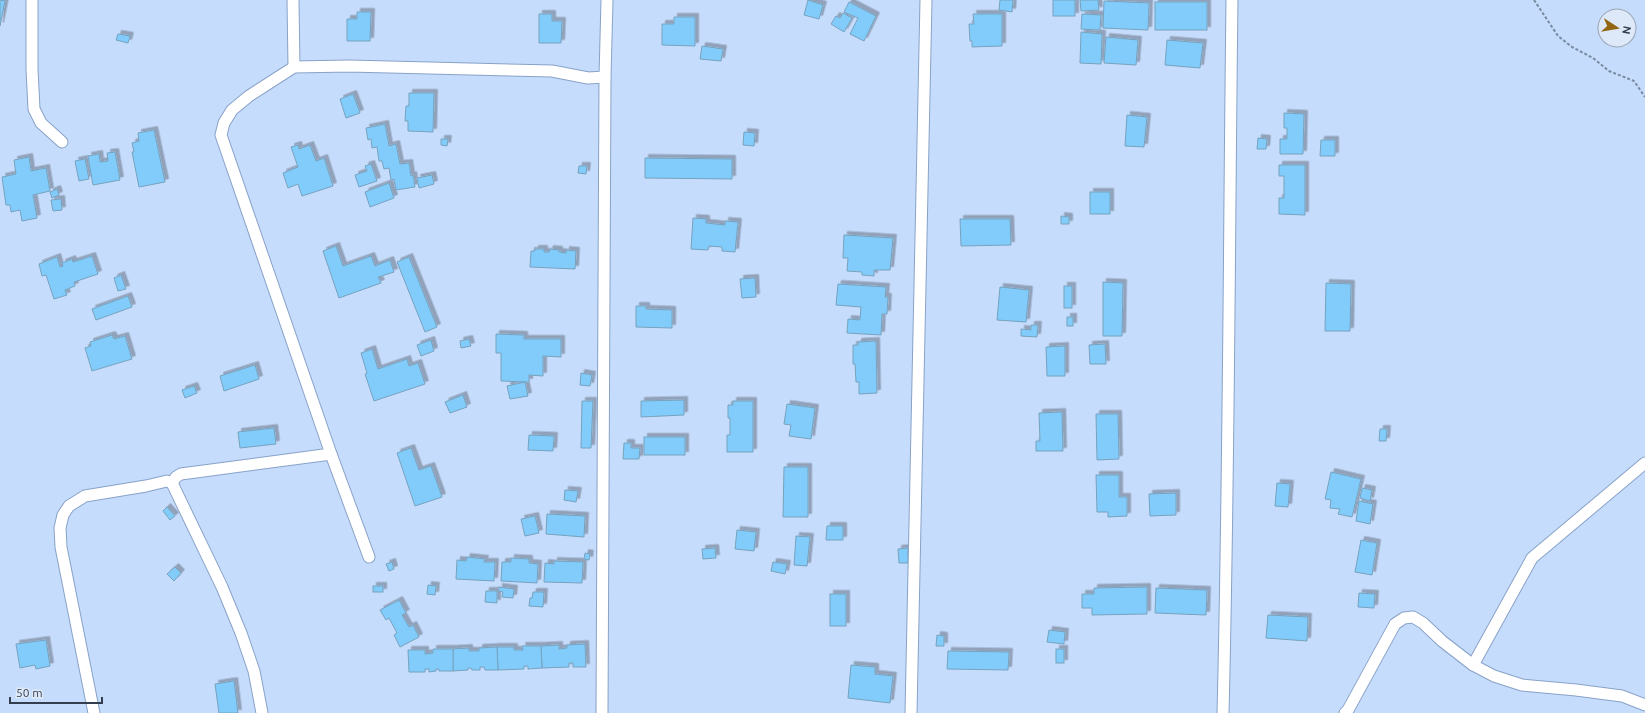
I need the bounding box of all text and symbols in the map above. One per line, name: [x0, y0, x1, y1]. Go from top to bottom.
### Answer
north arrow: [1597, 8, 1637, 48]
text: N: [1620, 25, 1634, 35]
scale bar: [10, 679, 102, 705]
text: 50 m: [16, 686, 43, 699]

